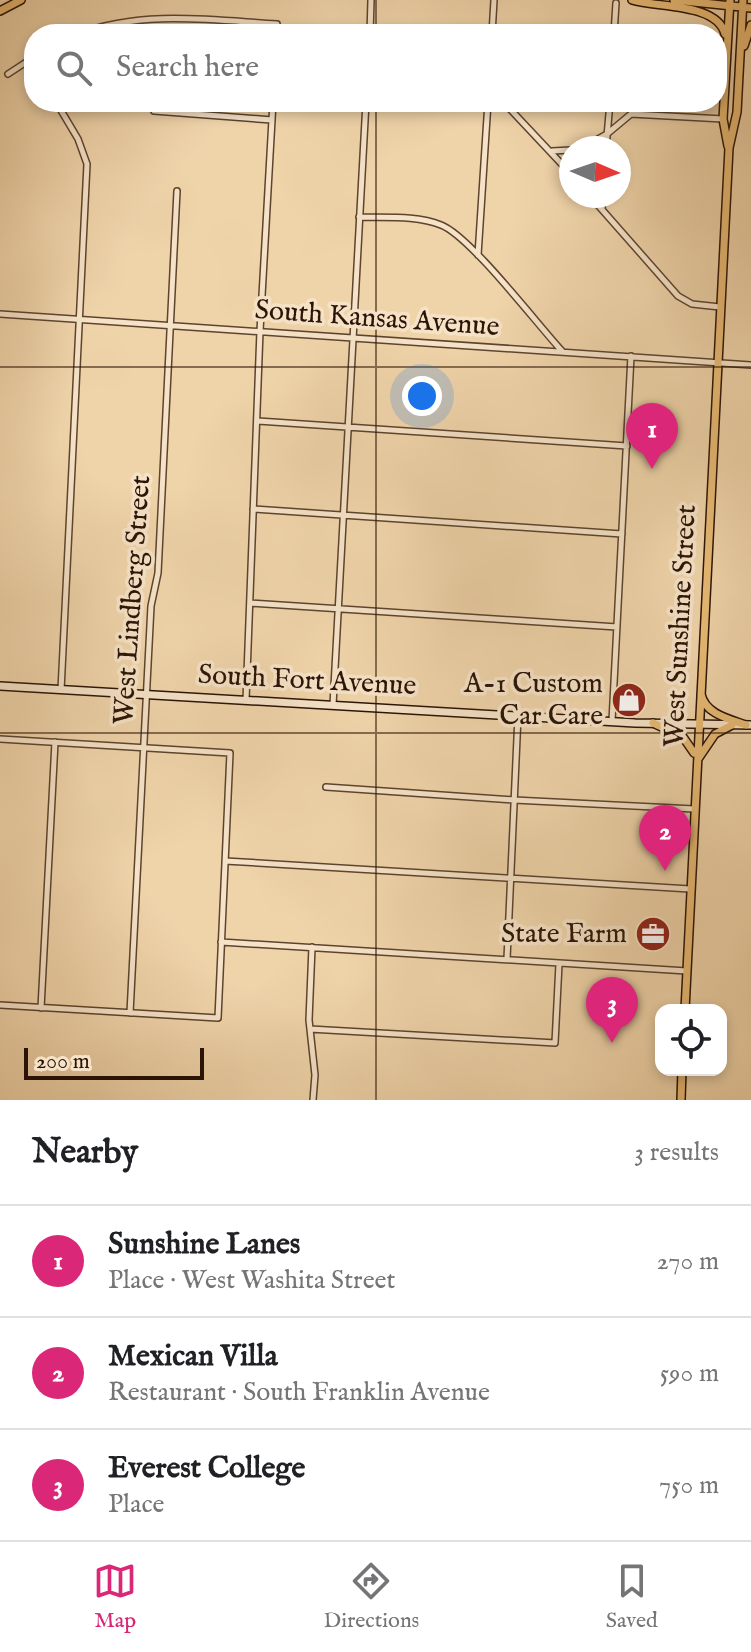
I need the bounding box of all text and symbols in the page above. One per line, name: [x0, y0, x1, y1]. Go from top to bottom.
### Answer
search box: [24, 24, 727, 112]
icon: search: [52, 46, 96, 90]
text: Search here: [116, 49, 259, 87]
north arrow: [559, 136, 631, 208]
street label: South Kansas Avenue: [253, 293, 501, 345]
your location: [402, 376, 442, 416]
pin: 1: [626, 403, 678, 469]
street label: West Lindberg Street: [107, 474, 159, 726]
street label: West Sunshine Street: [657, 503, 705, 748]
street label: South Fort Avenue: [197, 658, 417, 704]
place label: A-1 Custom Car Care: [463, 667, 603, 734]
shop icon: A-1 Custom Car Care: [610, 681, 648, 719]
pin: 2: [639, 805, 691, 871]
office icon: State Farm: [634, 915, 672, 953]
place label: State Farm: [501, 917, 627, 952]
pin: 3: [586, 977, 638, 1043]
map controls: [655, 1004, 727, 1076]
button: locate: [655, 1004, 727, 1076]
scale bar: [24, 1044, 204, 1080]
text: 200 m: [36, 1048, 90, 1076]
text: Nearby: [32, 1131, 138, 1174]
text: 3 results: [634, 1136, 719, 1169]
text: Sunshine Lanes: [108, 1226, 300, 1264]
text: 1: [53, 1245, 63, 1278]
text: 270 m: [656, 1245, 719, 1278]
text: Place · West Washita Street: [108, 1264, 395, 1297]
text: Mexican Villa: [108, 1338, 278, 1376]
text: 2: [52, 1357, 64, 1390]
text: 590 m: [660, 1357, 719, 1390]
text: Restaurant · South Franklin Avenue: [108, 1376, 490, 1409]
text: Everest College: [108, 1450, 305, 1488]
text: 3: [53, 1469, 63, 1502]
text: 750 m: [659, 1469, 719, 1502]
text: Place: [108, 1488, 164, 1521]
tab: Map: [93, 1559, 137, 1635]
tab: Directions: [324, 1559, 419, 1635]
tab: Saved: [606, 1559, 658, 1635]

